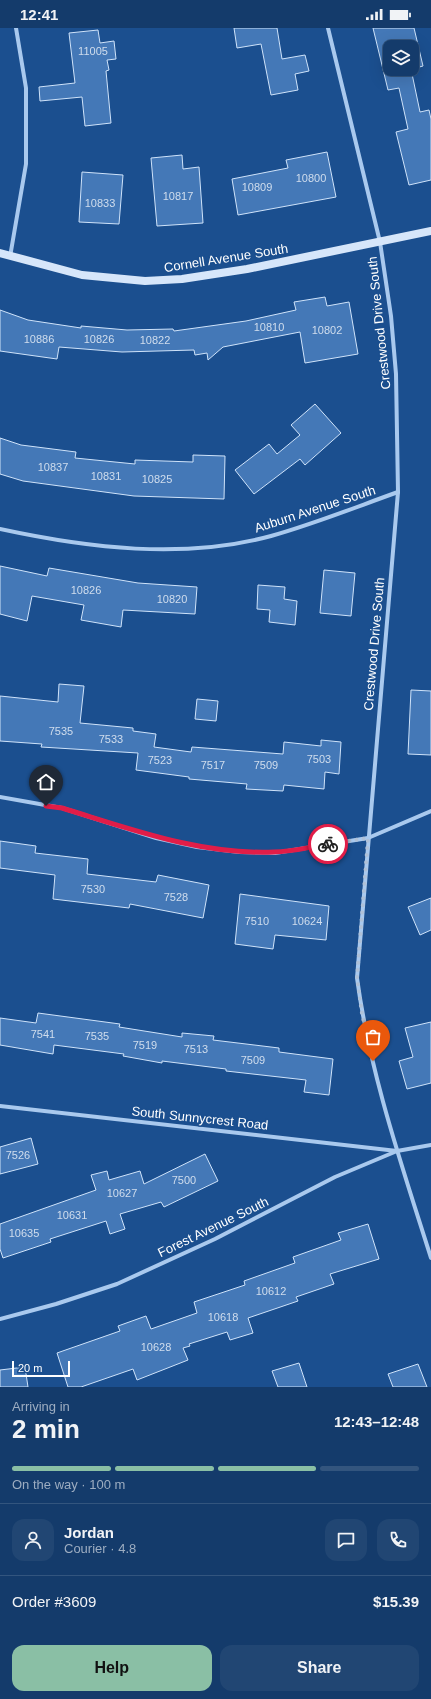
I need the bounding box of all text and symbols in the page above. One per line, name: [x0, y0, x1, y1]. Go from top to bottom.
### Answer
text: 12:41: [20, 6, 58, 23]
map controls: [383, 40, 419, 76]
button: layers: [383, 40, 419, 76]
house number: 11005: [78, 45, 108, 57]
house number: 10800: [296, 172, 326, 184]
house number: 10809: [242, 181, 272, 193]
house number: 10817: [163, 190, 193, 202]
house number: 10833: [85, 197, 115, 209]
street label: Cornell Avenue South: [163, 241, 289, 275]
street label: Crestwood Drive South: [365, 256, 393, 390]
house number: 10810: [254, 321, 284, 333]
house number: 10802: [312, 324, 342, 336]
house number: 10886: [24, 333, 54, 345]
house number: 10826: [84, 333, 114, 345]
house number: 10822: [140, 334, 170, 346]
house number: 10837: [38, 461, 68, 473]
house number: 10831: [91, 470, 121, 482]
house number: 10825: [142, 473, 172, 485]
street label: Auburn Avenue South: [253, 482, 377, 536]
street label: Crestwood Drive South: [361, 577, 387, 711]
house number: 10826: [71, 584, 101, 596]
house number: 10820: [157, 593, 187, 605]
house number: 7535: [49, 725, 73, 737]
house number: 7533: [99, 733, 123, 745]
house number: 7503: [307, 753, 331, 765]
house number: 7523: [148, 754, 172, 766]
house number: 7517: [201, 759, 225, 771]
house number: 7509: [254, 759, 278, 771]
pin: [29, 765, 63, 806]
icon: home: [35, 771, 57, 793]
courier: [308, 824, 348, 864]
icon: bike: [317, 833, 339, 855]
house number: 7530: [81, 883, 105, 895]
house number: 7528: [164, 891, 188, 903]
house number: 7510: [245, 915, 269, 927]
house number: 10624: [292, 915, 322, 927]
pin: [356, 1020, 390, 1061]
icon: bag: [362, 1026, 384, 1048]
house number: 7541: [31, 1028, 55, 1040]
house number: 7535: [85, 1030, 109, 1042]
house number: 7519: [133, 1039, 157, 1051]
house number: 7513: [184, 1043, 208, 1055]
house number: 7509: [241, 1054, 265, 1066]
street label: South Sunnycrest Road: [131, 1103, 269, 1133]
house number: 7526: [6, 1149, 30, 1161]
house number: 7500: [172, 1174, 196, 1186]
house number: 10627: [107, 1187, 137, 1199]
street label: Forest Avenue South: [155, 1194, 271, 1260]
house number: 10631: [57, 1209, 87, 1221]
house number: 10635: [9, 1227, 39, 1239]
house number: 10612: [256, 1285, 286, 1297]
house number: 10618: [208, 1311, 238, 1323]
house number: 10628: [141, 1341, 171, 1353]
scale bar: [12, 1359, 70, 1378]
text: 20 m: [18, 1362, 42, 1374]
text: Arriving in: [12, 1399, 70, 1414]
text: 12:43–12:48: [334, 1413, 419, 1430]
text: 2 min: [12, 1414, 80, 1444]
text: On the way · 100 m: [12, 1477, 125, 1492]
button: person: [12, 1519, 54, 1561]
button: chat: [325, 1519, 367, 1561]
button: phone: [377, 1519, 419, 1561]
text: Jordan: [64, 1524, 114, 1541]
text: Courier · 4.8: [64, 1541, 136, 1556]
text: Order #3609: [12, 1593, 96, 1610]
text: $15.39: [373, 1593, 419, 1610]
button: Help: [12, 1645, 212, 1691]
button: Share: [220, 1645, 419, 1691]

